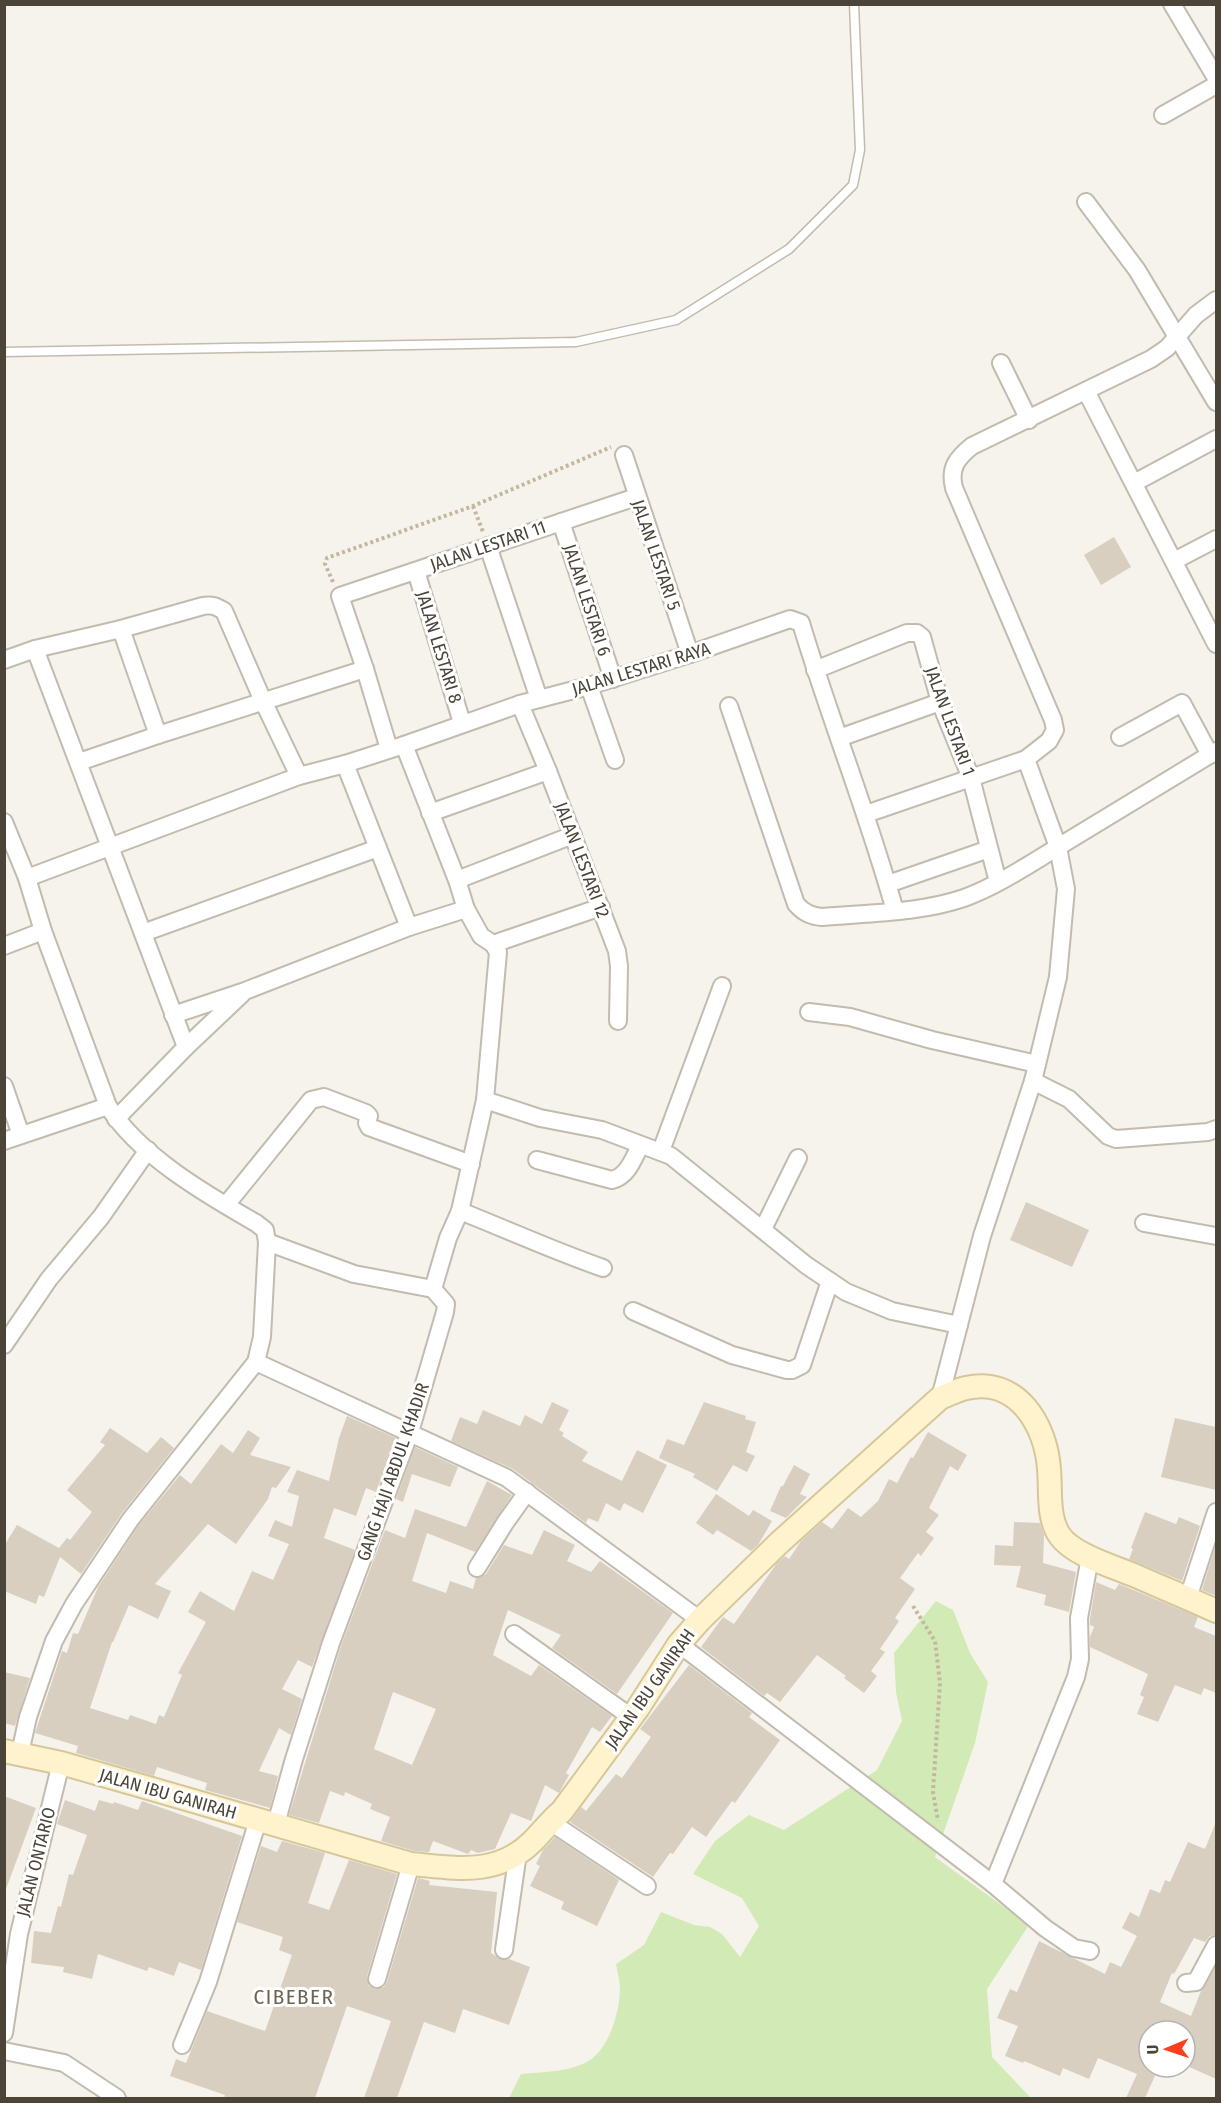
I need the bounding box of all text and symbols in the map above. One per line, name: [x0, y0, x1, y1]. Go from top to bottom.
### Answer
street label: JALAN LESTARI 5: [627, 497, 685, 613]
street label: JALAN LESTARI 11: [427, 516, 549, 576]
street label: JALAN LESTARI 6: [559, 541, 615, 659]
street label: JALAN LESTARI 8: [411, 588, 467, 706]
street label: JALAN LESTARI RAYA: [569, 637, 713, 700]
street label: JALAN LESTARI 1: [920, 663, 980, 779]
street label: JALAN LESTARI 12: [550, 799, 614, 921]
street label: GANG HAJI ABDUL KHADIR: [352, 1380, 434, 1564]
street label: JALAN IBU GANIRAH: [600, 1625, 700, 1753]
street label: JALAN IBU GANIRAH: [97, 1764, 239, 1824]
street label: JALAN ONTARIO: [12, 1805, 60, 1919]
district label: CIBEBER: [254, 1984, 334, 2010]
north arrow: [1137, 2019, 1197, 2079]
text: U: [1143, 2044, 1162, 2055]

